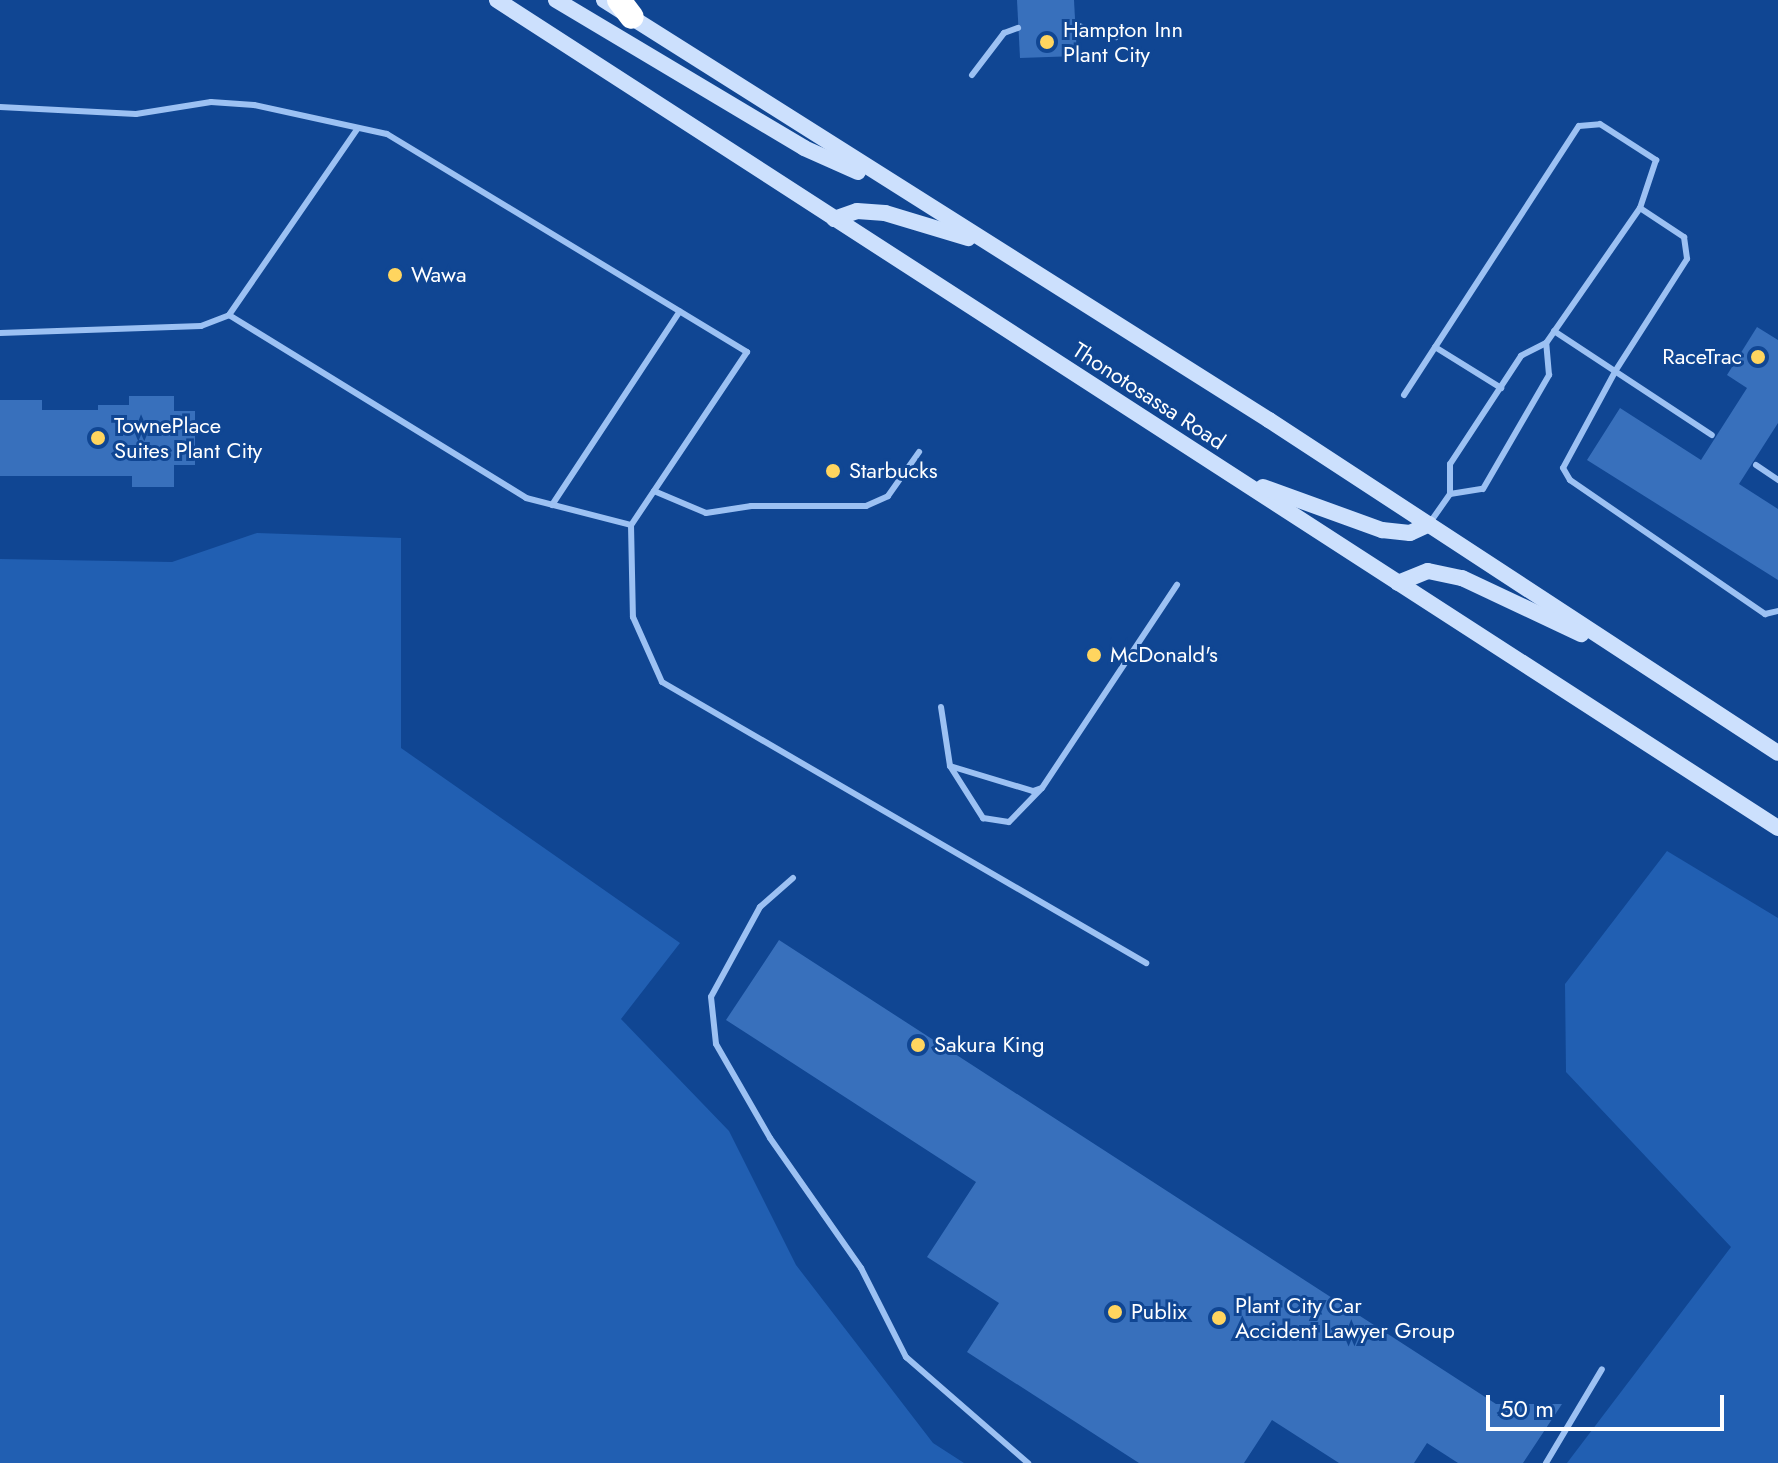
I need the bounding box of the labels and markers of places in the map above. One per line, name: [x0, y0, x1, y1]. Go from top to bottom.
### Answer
place label: Hampton Inn Plant City: [1063, 16, 1183, 68]
marker: Hampton Inn Plant City: [1038, 33, 1056, 51]
place label: Wawa: [411, 262, 467, 288]
marker: Wawa: [386, 266, 404, 284]
place label: RaceTrac: [1662, 344, 1742, 370]
marker: RaceTrac: [1749, 348, 1767, 366]
place label: TownePlace Suites Plant City: [114, 412, 262, 464]
marker: TownePlace Suites Plant City: [89, 429, 107, 447]
place label: Starbucks: [849, 458, 938, 484]
marker: Starbucks: [824, 462, 842, 480]
place label: McDonald's: [1110, 642, 1218, 668]
marker: McDonald's: [1085, 646, 1103, 664]
place label: Sakura King: [934, 1032, 1045, 1058]
marker: Sakura King: [909, 1036, 927, 1054]
place label: Plant City Car Accident Lawyer Group: [1235, 1292, 1455, 1344]
place label: Publix: [1131, 1299, 1187, 1325]
marker: Publix: [1106, 1303, 1124, 1321]
marker: Plant City Car Accident Lawyer Group: [1210, 1309, 1228, 1327]

